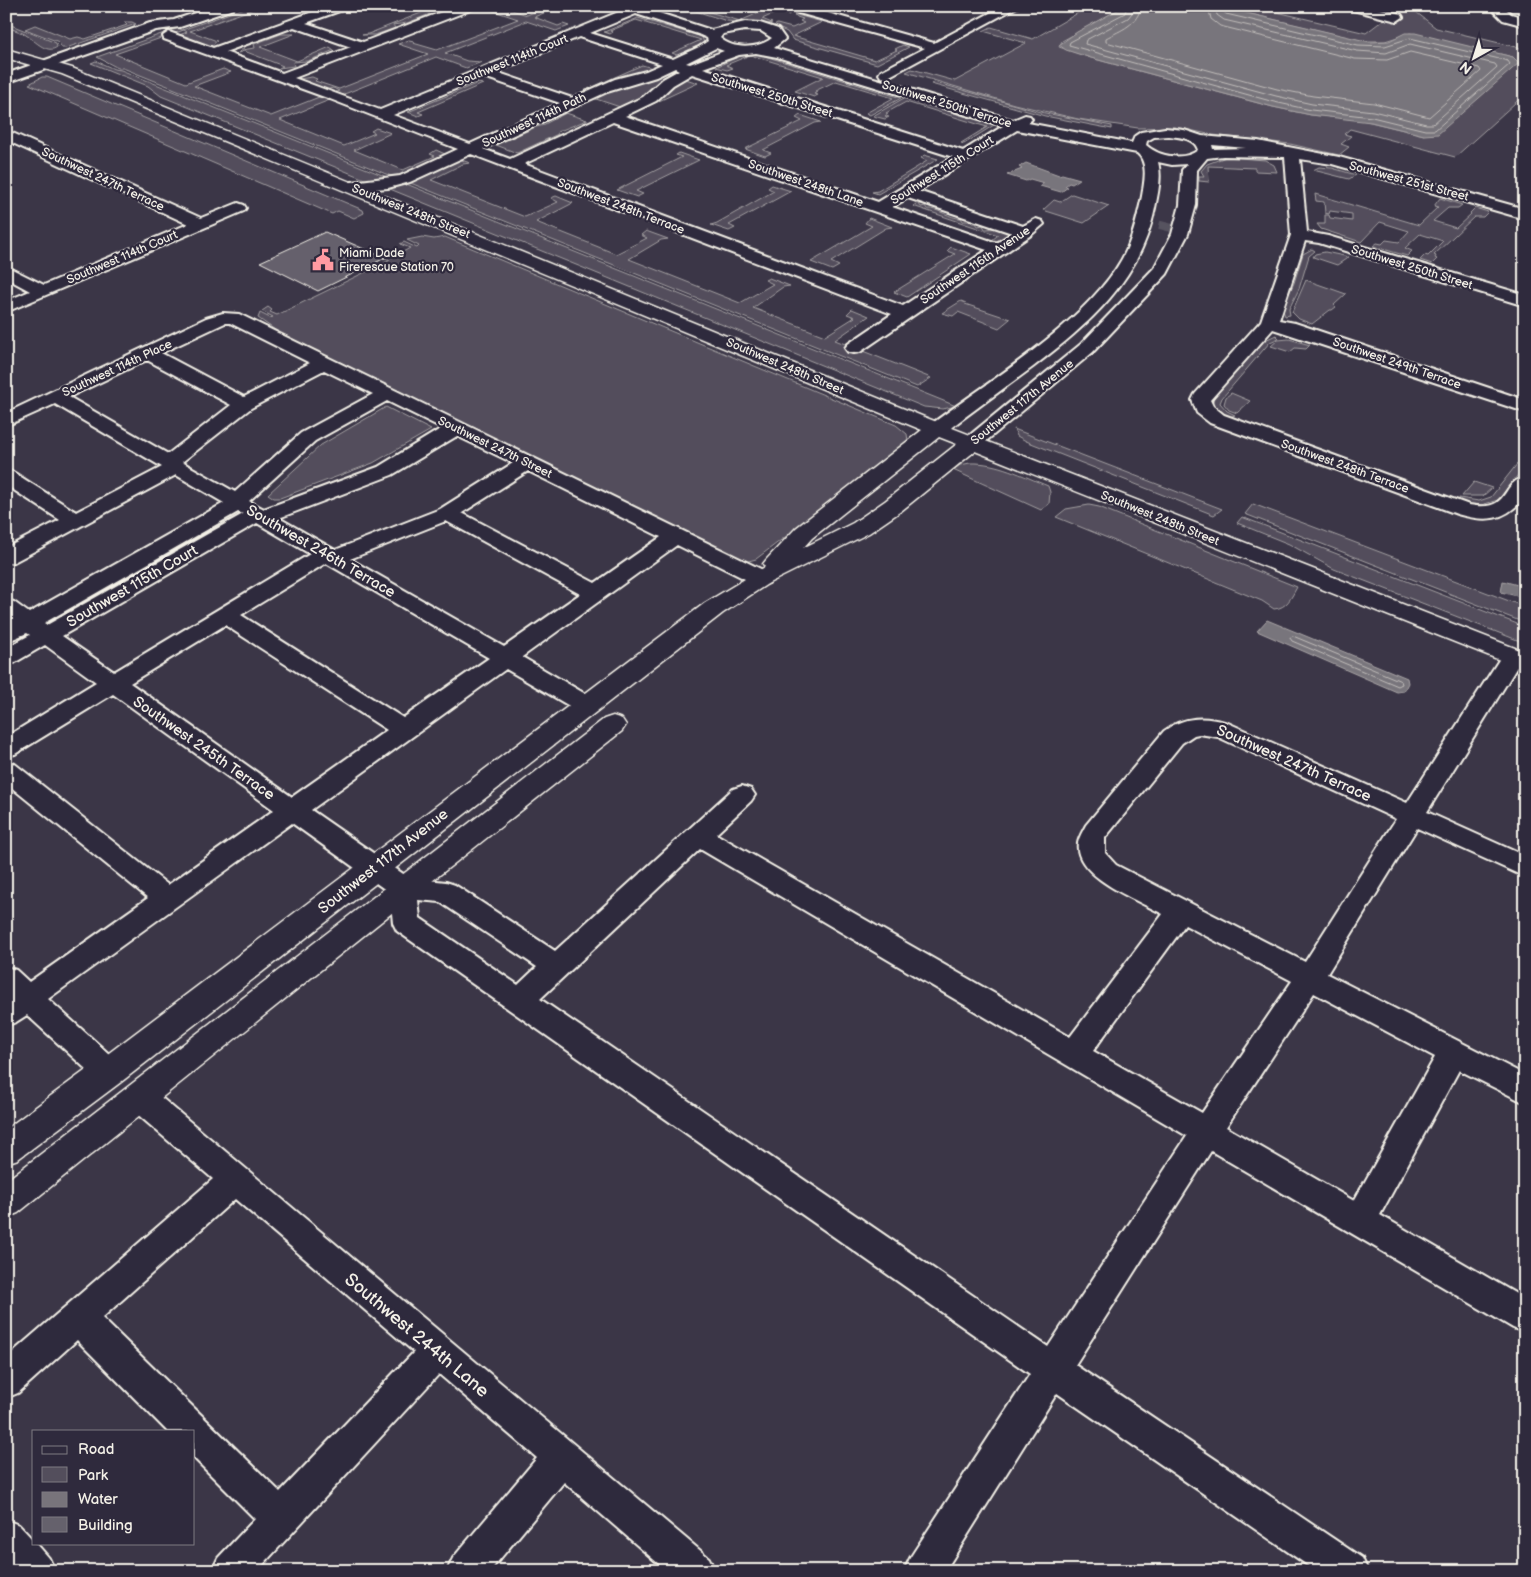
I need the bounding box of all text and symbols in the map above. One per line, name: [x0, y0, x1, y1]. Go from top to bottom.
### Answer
street label: Southwest 114th Court: [454, 31, 570, 90]
north arrow: [1448, 32, 1498, 82]
text: N: [1457, 58, 1476, 78]
street label: Southwest 250th Street: [709, 70, 835, 121]
street label: Southwest 250th Terrace: [880, 78, 1014, 131]
street label: Southwest 114th Path: [480, 90, 589, 151]
street label: Southwest 115th Court: [888, 132, 997, 208]
street label: Southwest 247th Terrace: [39, 144, 167, 215]
street label: Southwest 248th Lane: [746, 157, 865, 210]
street label: Southwest 251st Street: [1348, 158, 1471, 205]
street label: Southwest 248th Terrace: [555, 175, 687, 238]
street label: Southwest 248th Street: [349, 181, 472, 242]
street label: Southwest 116th Avenue: [918, 223, 1033, 308]
street label: Southwest 114th Court: [64, 227, 180, 288]
street label: Southwest 250th Street: [1349, 242, 1475, 293]
place label: Miami Dade Firerescue Station 70: [339, 246, 454, 275]
public building icon: Miami Dade Firerescue Station 70: [310, 247, 336, 273]
street label: Southwest 249th Terrace: [1331, 334, 1463, 393]
street label: Southwest 248th Street: [724, 335, 846, 398]
street label: Southwest 114th Place: [60, 336, 174, 400]
street label: Southwest 117th Avenue: [968, 356, 1077, 448]
street label: Southwest 247th Street: [435, 413, 555, 482]
street label: Southwest 248th Terrace: [1279, 436, 1411, 497]
street label: Southwest 248th Street: [1098, 488, 1221, 549]
street label: Southwest 246th Terrace: [243, 501, 399, 602]
street label: Southwest 115th Court: [63, 541, 202, 632]
street label: Southwest 245th Terrace: [129, 692, 278, 805]
street label: Southwest 247th Terrace: [1213, 721, 1374, 806]
street label: Southwest 117th Avenue: [315, 805, 452, 918]
street label: Southwest 244th Lane: [340, 1269, 493, 1402]
legend: [32, 1430, 195, 1544]
text: Road: [78, 1440, 114, 1459]
text: Park: [78, 1466, 109, 1485]
text: Water: [78, 1490, 118, 1509]
text: Building: [78, 1516, 133, 1535]

